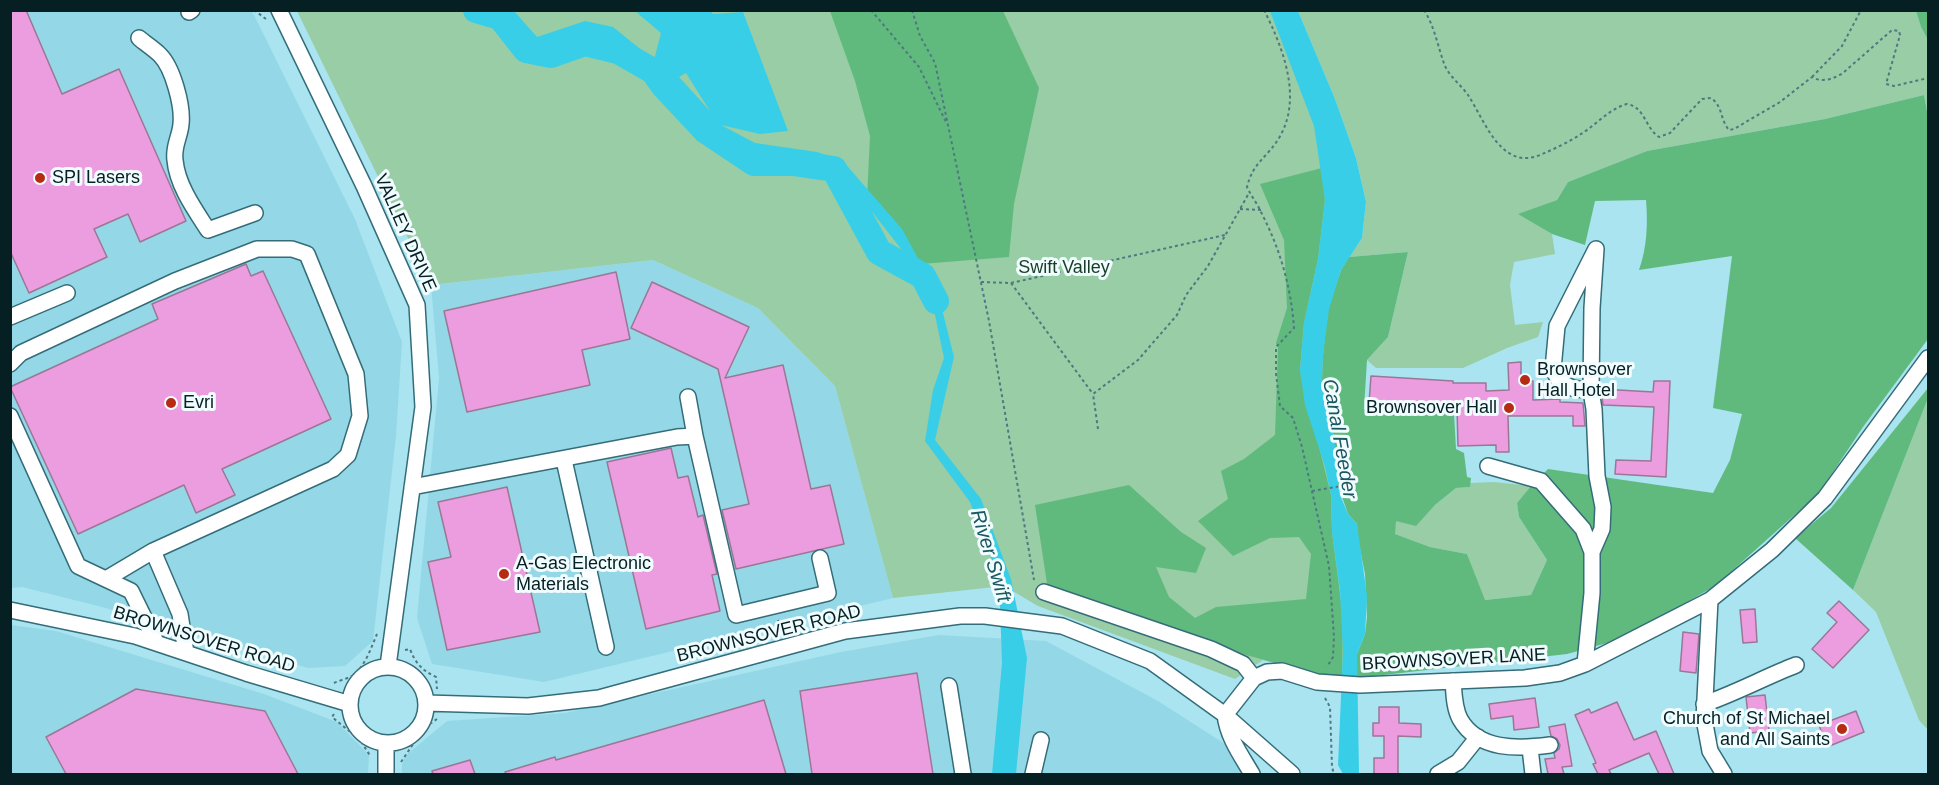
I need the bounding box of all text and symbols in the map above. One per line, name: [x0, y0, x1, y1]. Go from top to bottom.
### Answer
place label: SPI Lasers: [52, 167, 140, 189]
marker: SPI Lasers: [33, 171, 47, 185]
street label: VALLEY DRIVE: [369, 171, 441, 295]
park label: Swift Valley: [1018, 257, 1110, 279]
place label: Brownsover Hall Hotel: [1537, 359, 1632, 401]
marker: Brownsover Hall Hotel: [1518, 373, 1532, 387]
water label: Canal Feeder: [1317, 377, 1361, 501]
place label: Evri: [183, 392, 214, 414]
marker: Evri: [164, 396, 178, 410]
place label: Brownsover Hall: [1366, 397, 1497, 419]
marker: Brownsover Hall: [1502, 401, 1516, 415]
water label: River Swift: [965, 507, 1015, 605]
place label: A-Gas Electronic Materials: [516, 553, 651, 596]
marker: A-Gas Electronic Materials: [497, 567, 511, 581]
street label: BROWNSOVER ROAD: [675, 601, 863, 667]
street label: BROWNSOVER ROAD: [110, 602, 298, 678]
street label: BROWNSOVER LANE: [1362, 644, 1546, 676]
place label: Church of St Michael and All Saints: [1663, 708, 1830, 750]
marker: Church of St Michael and All Saints: [1835, 722, 1849, 736]

